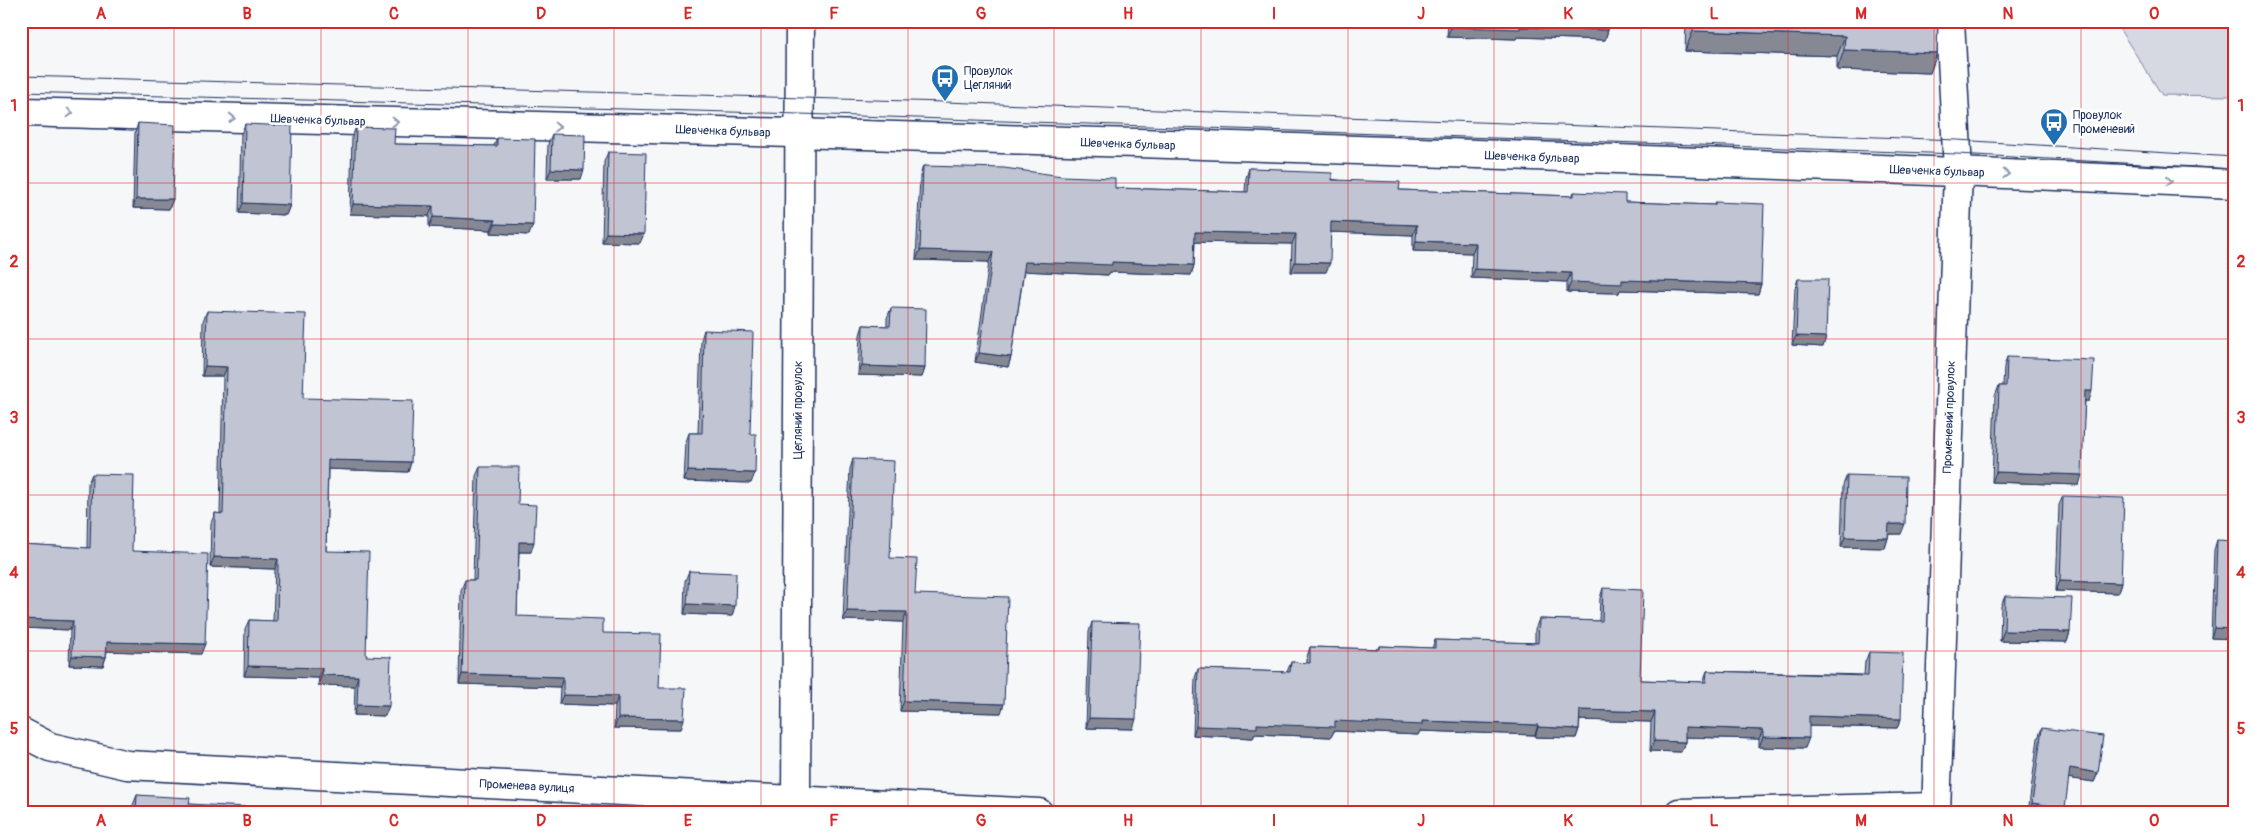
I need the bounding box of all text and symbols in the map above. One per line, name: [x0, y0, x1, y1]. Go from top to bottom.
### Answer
text: A: [96, 4, 107, 24]
text: B: [242, 4, 252, 24]
text: C: [389, 4, 399, 24]
text: D: [536, 4, 546, 24]
text: E: [684, 4, 693, 24]
text: F: [829, 4, 839, 24]
text: G: [976, 4, 987, 24]
text: H: [1123, 4, 1133, 24]
text: I: [1272, 4, 1276, 24]
text: J: [1417, 4, 1425, 24]
text: K: [1563, 4, 1573, 24]
text: L: [1709, 4, 1719, 24]
text: M: [1855, 4, 1867, 24]
text: N: [2003, 4, 2014, 24]
text: O: [2149, 4, 2159, 24]
bus stop icon: Провулок Цегляний: [930, 63, 960, 102]
place label: Провулок Цегляний: [964, 64, 1013, 93]
text: 1: [11, 96, 17, 116]
text: 1: [2238, 96, 2244, 116]
bus stop icon: Провулок Променевий: [2039, 107, 2069, 146]
one-way arrow: [66, 108, 74, 118]
place label: Провулок Променевий: [2073, 108, 2135, 137]
street label: Шевченка бульвар: [270, 111, 366, 130]
one-way arrow: [229, 112, 237, 123]
one-way arrow: [392, 117, 399, 127]
one-way arrow: [554, 121, 562, 132]
street label: Шевченка бульвар: [675, 122, 771, 141]
street label: Шевченка бульвар: [1080, 135, 1176, 154]
street label: Шевченка бульвар: [1484, 148, 1580, 167]
street label: Шевченка бульвар: [1889, 162, 1985, 181]
one-way arrow: [2003, 168, 2011, 179]
one-way arrow: [2165, 176, 2173, 186]
text: 2: [10, 252, 19, 272]
text: 2: [2237, 252, 2246, 272]
street label: Променевий провулок: [1940, 360, 1959, 474]
street label: Цегляний провулок: [791, 361, 806, 459]
text: 3: [10, 408, 19, 428]
text: 3: [2237, 408, 2246, 428]
text: 4: [9, 563, 19, 583]
text: 4: [2236, 563, 2246, 583]
text: 5: [10, 719, 19, 739]
text: 5: [2237, 719, 2246, 739]
street label: Променева вулиця: [479, 777, 575, 796]
text: A: [96, 811, 107, 831]
text: B: [242, 811, 252, 831]
text: C: [389, 811, 399, 831]
text: D: [536, 811, 546, 831]
text: E: [684, 811, 693, 831]
text: F: [829, 811, 839, 831]
text: G: [976, 811, 987, 831]
text: H: [1123, 811, 1133, 831]
text: I: [1272, 811, 1276, 831]
text: J: [1417, 811, 1425, 831]
text: K: [1563, 811, 1573, 831]
text: L: [1709, 811, 1719, 831]
text: M: [1855, 811, 1867, 831]
text: N: [2003, 811, 2014, 831]
text: O: [2149, 811, 2159, 831]

